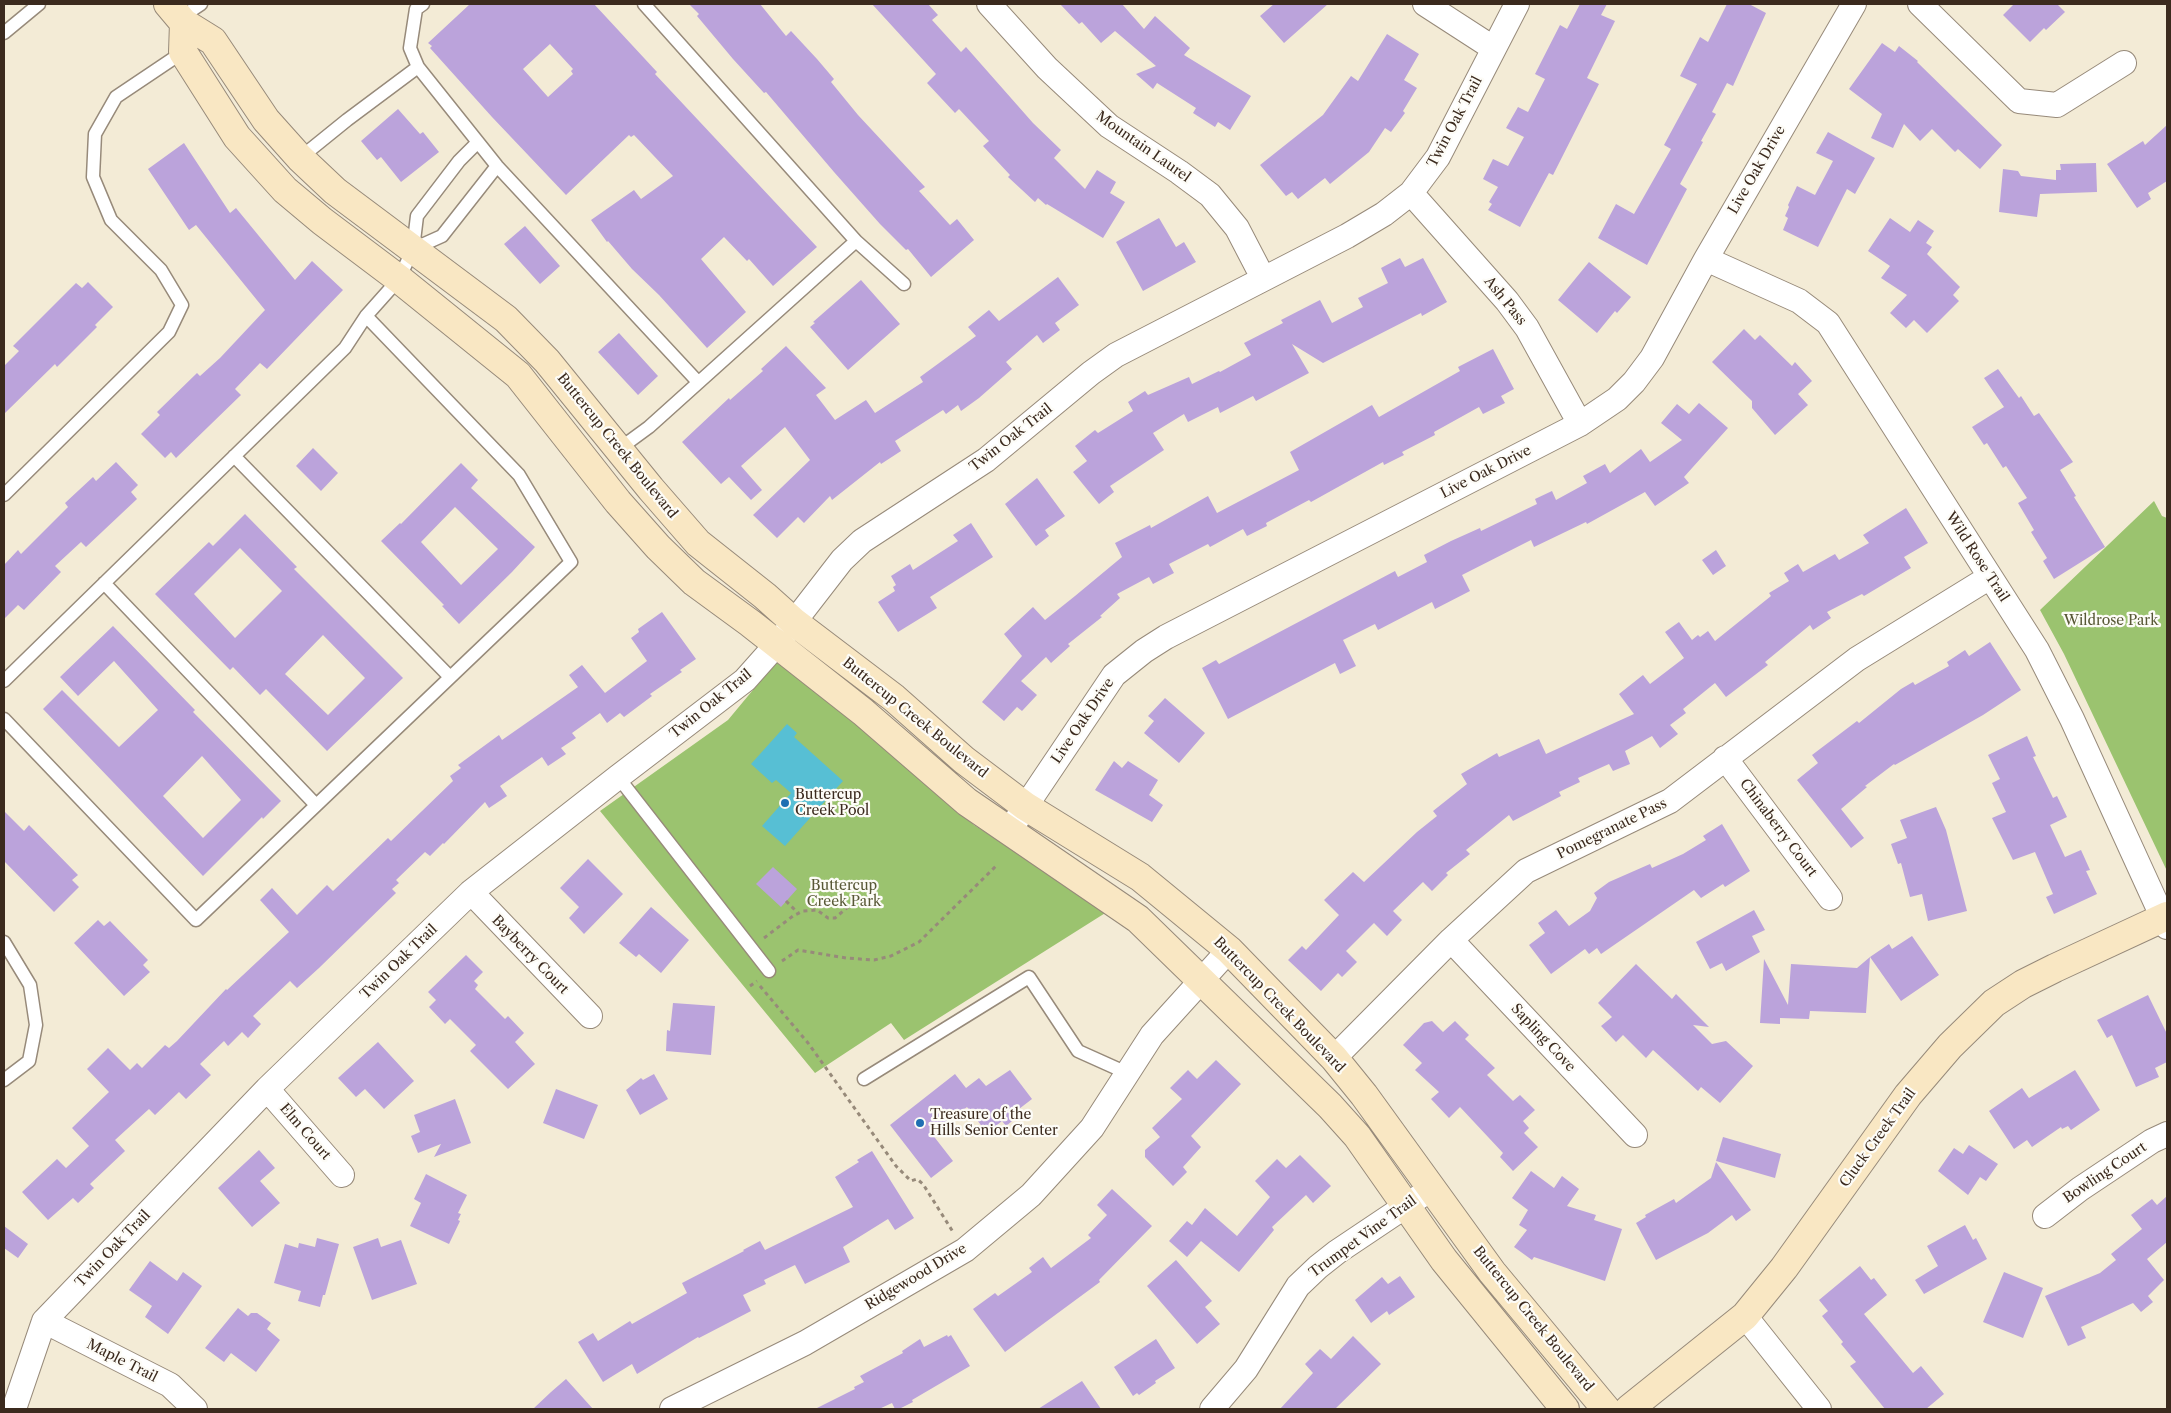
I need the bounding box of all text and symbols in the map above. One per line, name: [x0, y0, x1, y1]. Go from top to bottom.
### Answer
street label: Twin Oak Trail: [1424, 74, 1486, 170]
street label: Mountain Laurel: [1092, 108, 1194, 186]
street label: Live Oak Drive: [1725, 123, 1789, 217]
street label: Ash Pass: [1480, 273, 1530, 329]
street label: Buttercup Creek Boulevard: [553, 370, 681, 522]
street label: Twin Oak Trail: [966, 400, 1056, 476]
street label: Live Oak Drive: [1438, 442, 1534, 502]
street label: Wild Rose Trail: [1942, 509, 2012, 605]
park label: Wildrose Park: [2064, 613, 2158, 629]
street label: Buttercup Creek Boulevard: [839, 654, 991, 782]
street label: Twin Oak Trail: [667, 666, 755, 742]
street label: Live Oak Drive: [1048, 675, 1118, 767]
street label: Chinaberry Court: [1736, 776, 1820, 880]
place label: Buttercup Creek Pool: [795, 787, 869, 820]
street label: Pomegranate Pass: [1554, 795, 1670, 863]
marker: Buttercup Creek Pool: [779, 797, 791, 809]
park label: Buttercup Creek Park: [807, 878, 881, 910]
street label: Bayberry Court: [488, 912, 572, 998]
street label: Twin Oak Trail: [357, 921, 441, 1003]
street label: Buttercup Creek Boulevard: [1210, 934, 1348, 1076]
street label: Sapling Cove: [1507, 1001, 1579, 1075]
street label: Cluck Creek Trail: [1837, 1085, 1919, 1191]
street label: Elm Court: [276, 1100, 334, 1164]
place label: Treasure of the Hills Senior Center: [930, 1107, 1058, 1140]
marker: Treasure of the Hills Senior Center: [914, 1117, 926, 1129]
street label: Bowling Court: [2060, 1139, 2150, 1207]
street label: Trumpet Vine Trail: [1306, 1192, 1420, 1282]
street label: Twin Oak Trail: [72, 1207, 154, 1291]
street label: Ridgewood Drive: [862, 1240, 970, 1314]
street label: Buttercup Creek Boulevard: [1469, 1243, 1597, 1395]
street label: Maple Trail: [84, 1336, 160, 1386]

